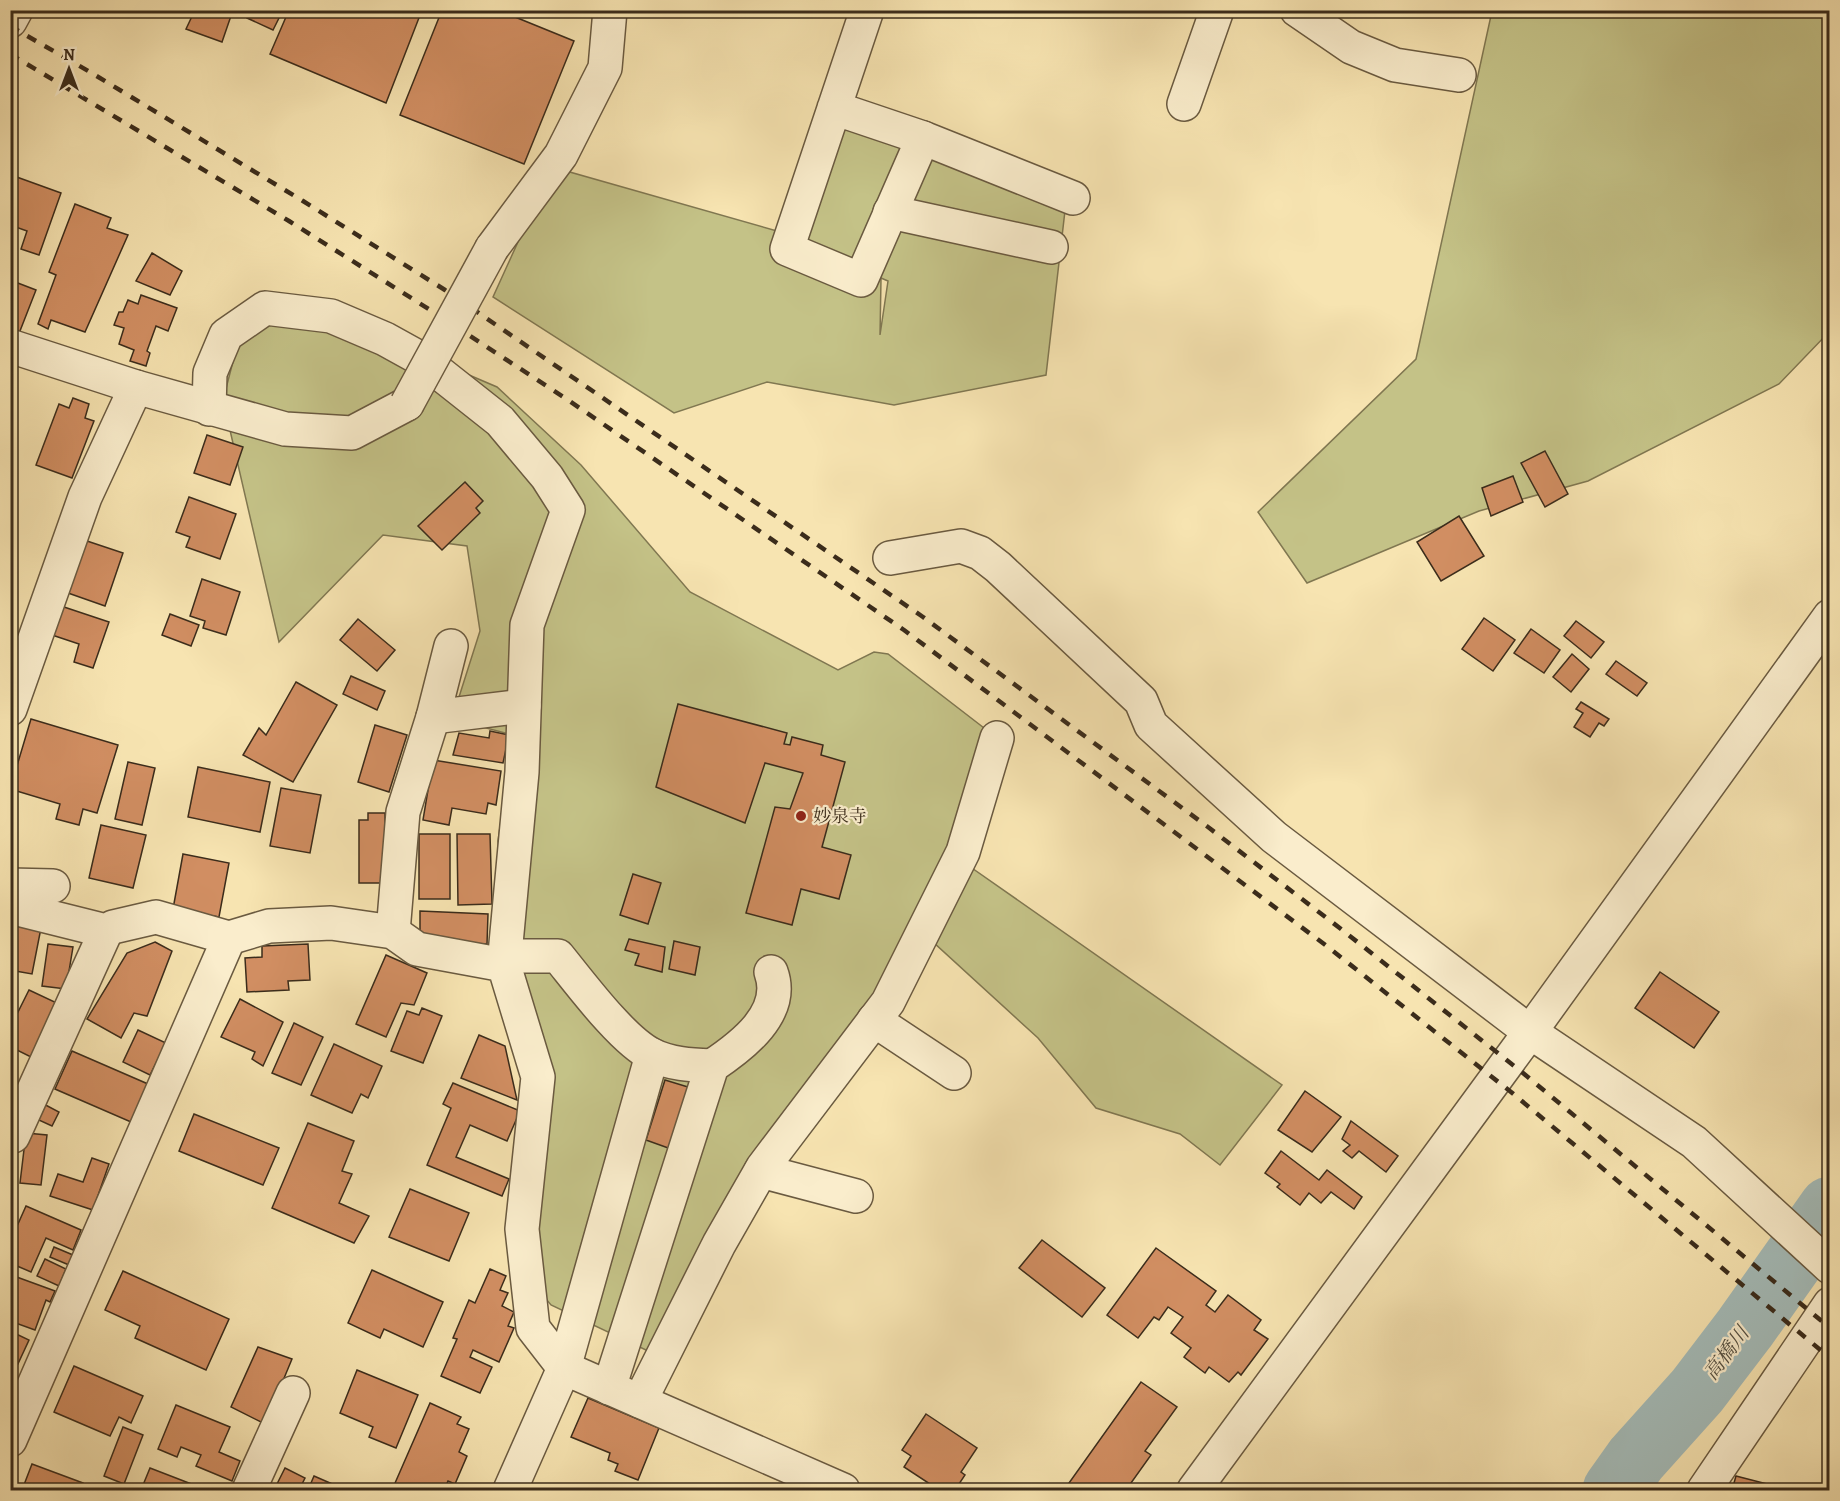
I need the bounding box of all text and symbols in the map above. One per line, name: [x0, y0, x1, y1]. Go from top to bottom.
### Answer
north arrow: [39, 39, 99, 99]
text: N: [63, 44, 75, 66]
place label: 妙泉寺: [813, 804, 867, 828]
marker: 妙泉寺: [794, 809, 808, 823]
water label: 高橋川: [1698, 1320, 1756, 1385]

